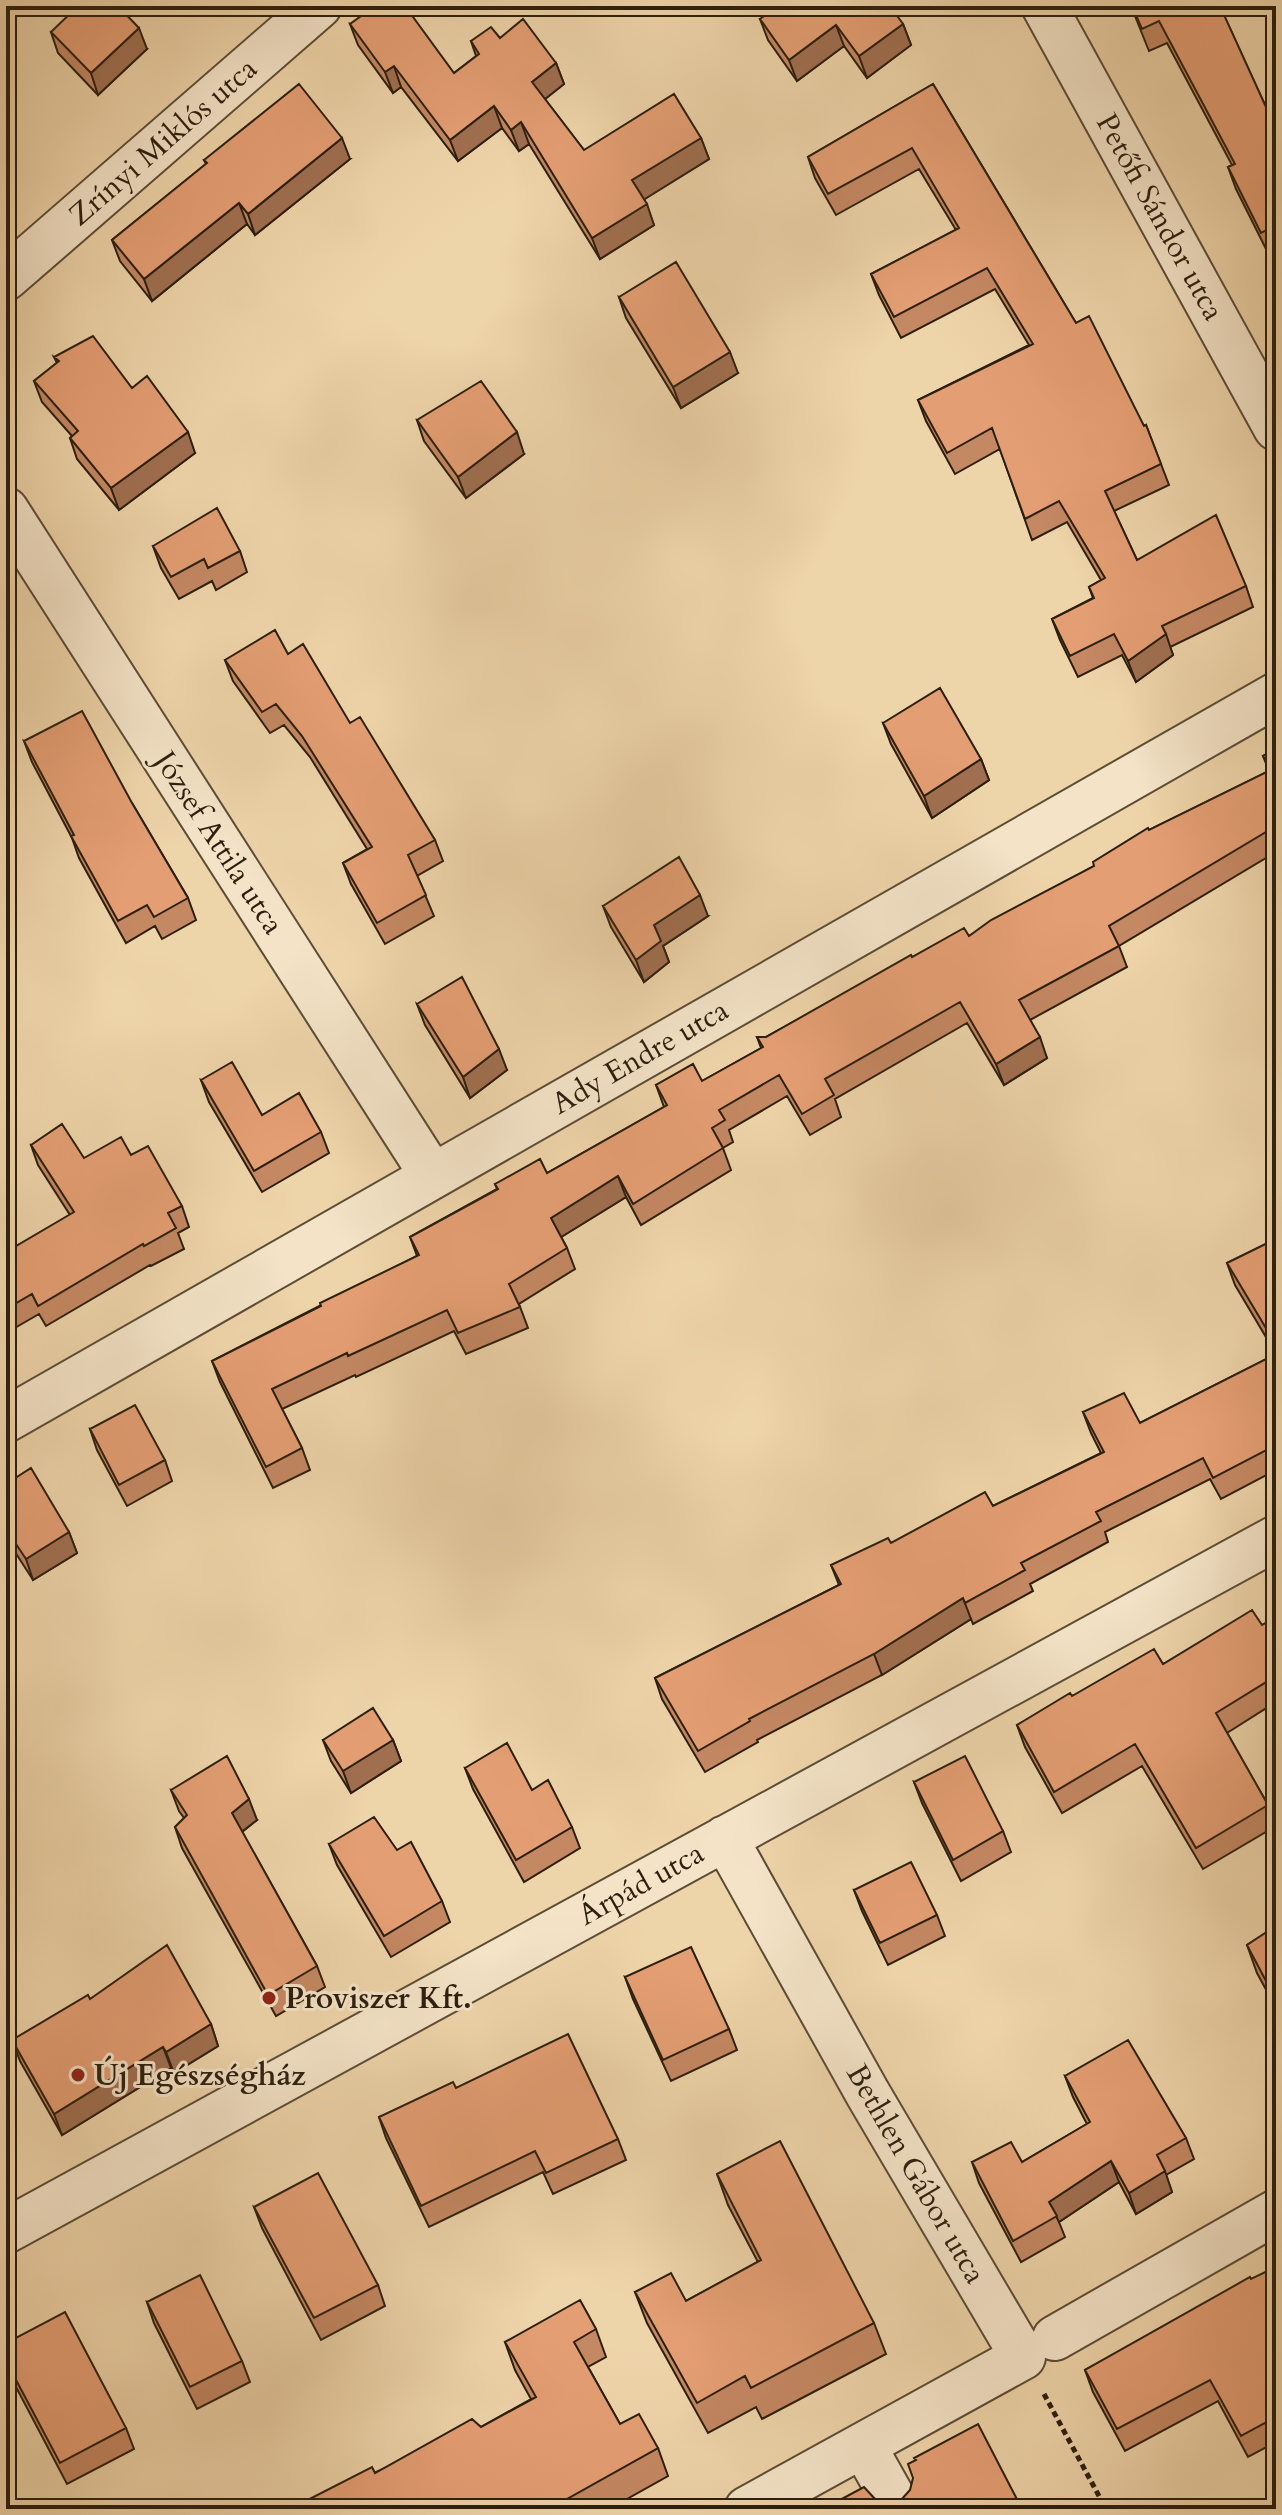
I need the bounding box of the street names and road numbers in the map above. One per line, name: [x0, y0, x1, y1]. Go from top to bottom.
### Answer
street label: Zrínyi Miklós utca: [60, 49, 266, 235]
street label: Petőfi Sándor utca: [1086, 106, 1234, 328]
street label: József Attila utca: [142, 740, 294, 943]
street label: Ady Endre utca: [544, 990, 736, 1124]
street label: Árpád utca: [571, 1833, 711, 1935]
street label: Bethlen Gábor utca: [837, 2057, 996, 2291]

